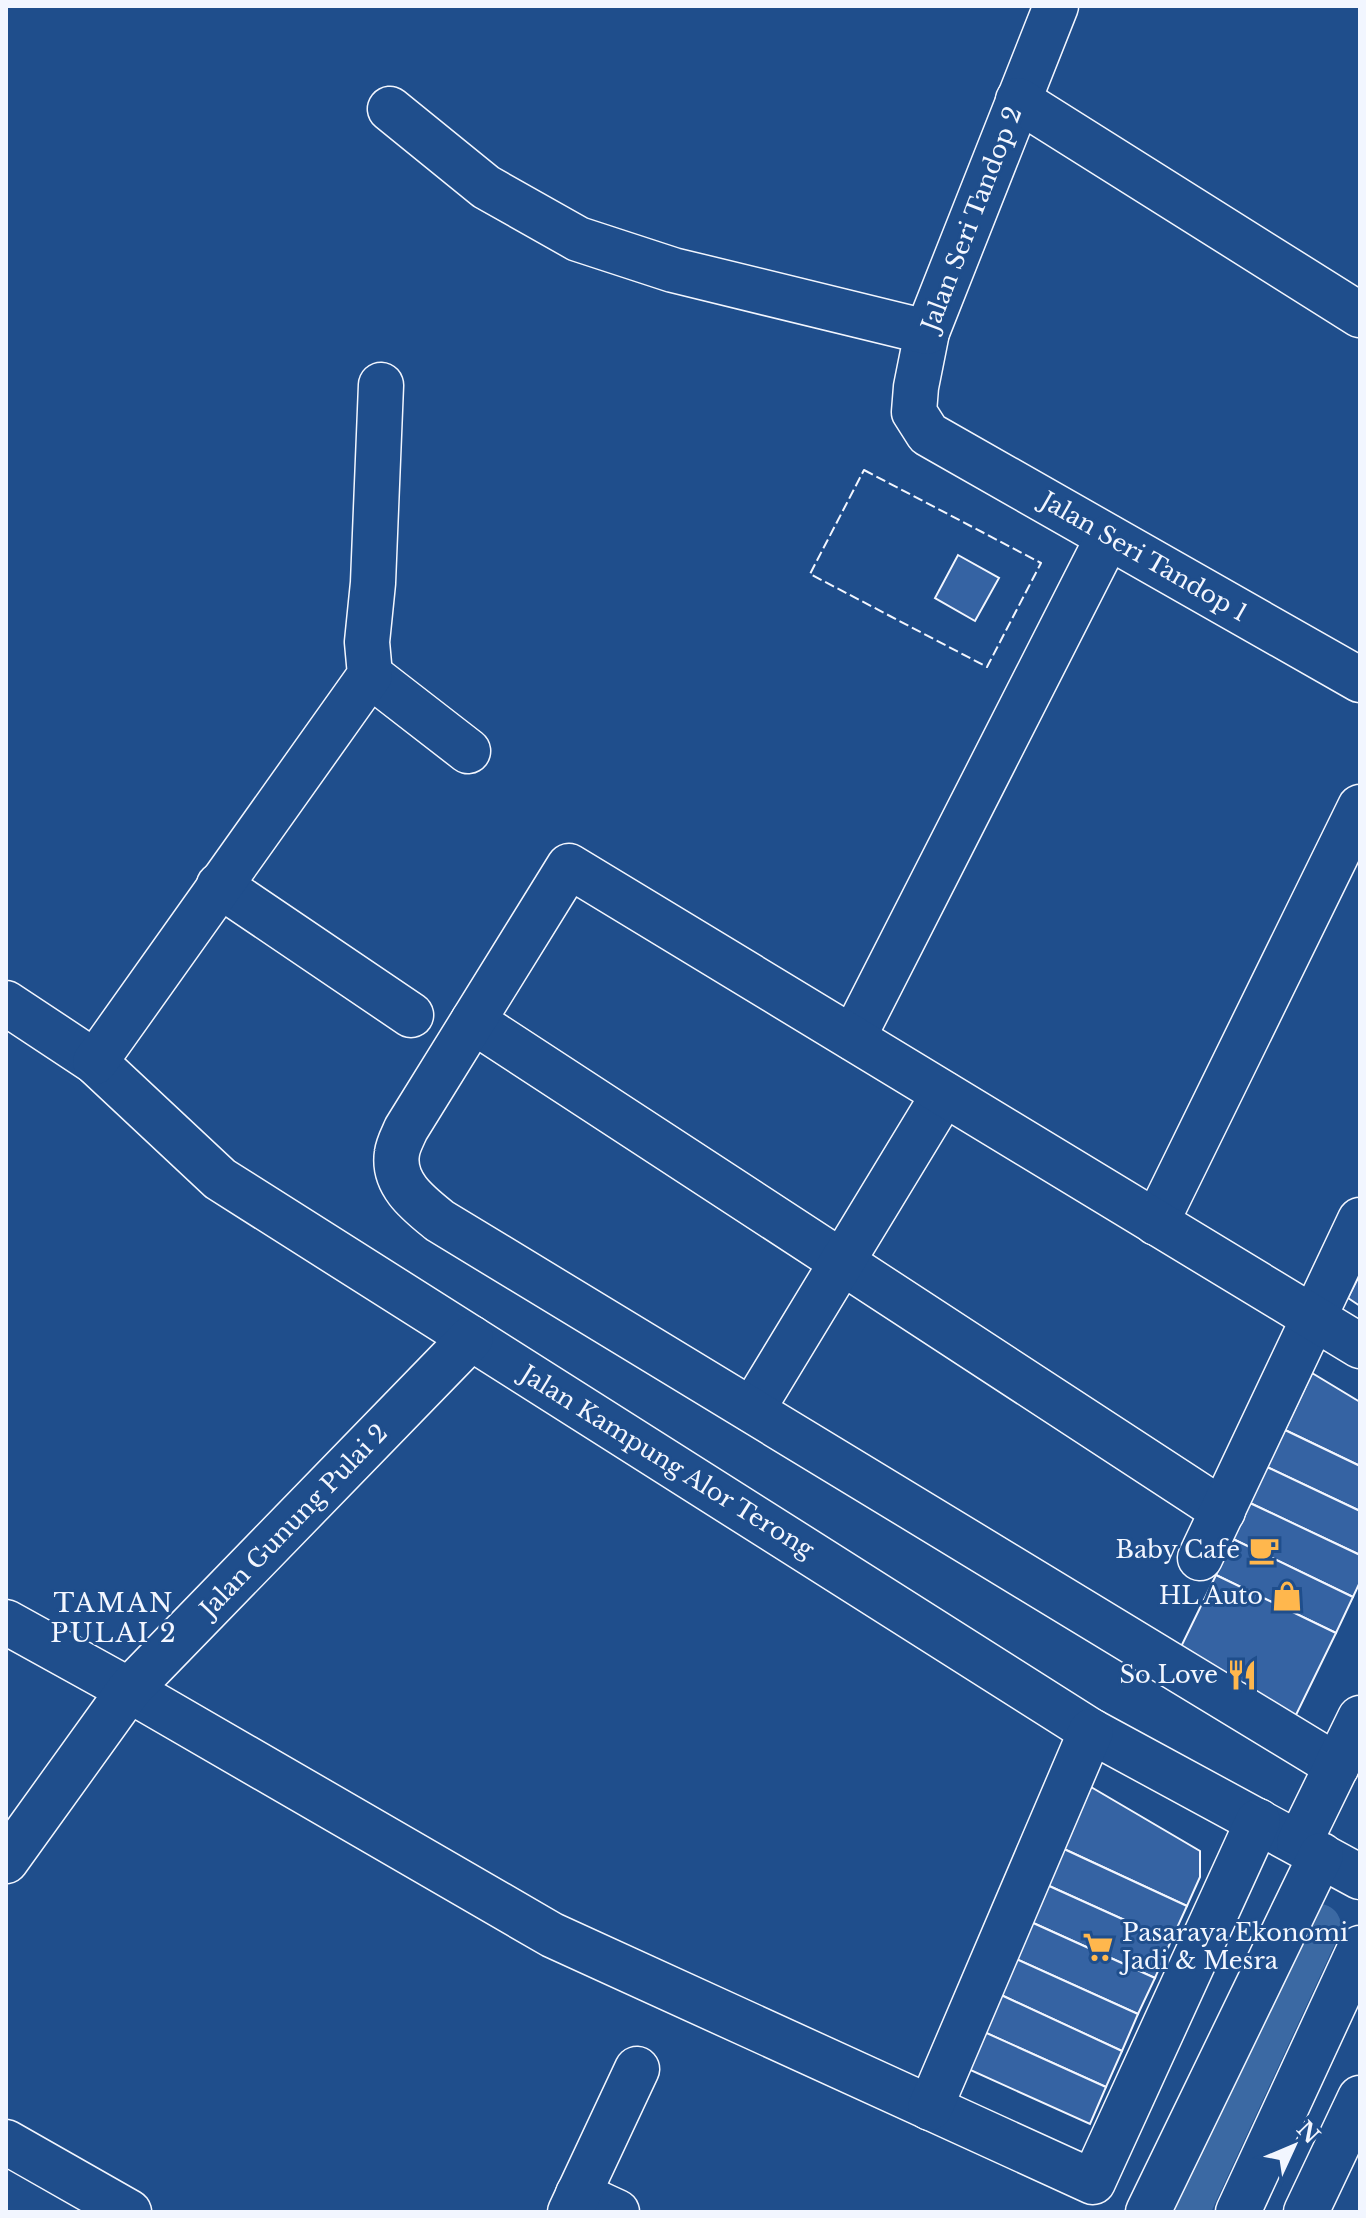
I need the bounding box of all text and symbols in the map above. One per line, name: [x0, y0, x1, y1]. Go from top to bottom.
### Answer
street label: Jalan Seri Tandop 2: [914, 103, 1028, 338]
street label: Jalan Seri Tandop 1: [1033, 484, 1253, 628]
street label: Jalan Kampung Alor Terong: [513, 1357, 820, 1564]
street label: Jalan Gunung Pulai 2: [192, 1418, 393, 1625]
cafe icon: Baby Cafe: [1247, 1533, 1281, 1567]
place label: Baby Cafe: [1116, 1535, 1240, 1564]
shop icon: HL Auto: [1270, 1579, 1304, 1613]
place label: HL Auto: [1159, 1581, 1263, 1610]
district label: TAMAN PULAI 2: [50, 1587, 178, 1649]
restaurant icon: So Love: [1225, 1658, 1259, 1692]
place label: So Love: [1119, 1660, 1218, 1689]
place label: Pasaraya Ekonomi Jadi & Mesra: [1119, 1918, 1348, 1975]
supermarket icon: Pasaraya Ekonomi Jadi & Mesra: [1081, 1930, 1115, 1964]
north arrow: [1254, 2106, 1334, 2186]
text: N: [1291, 2116, 1325, 2149]

